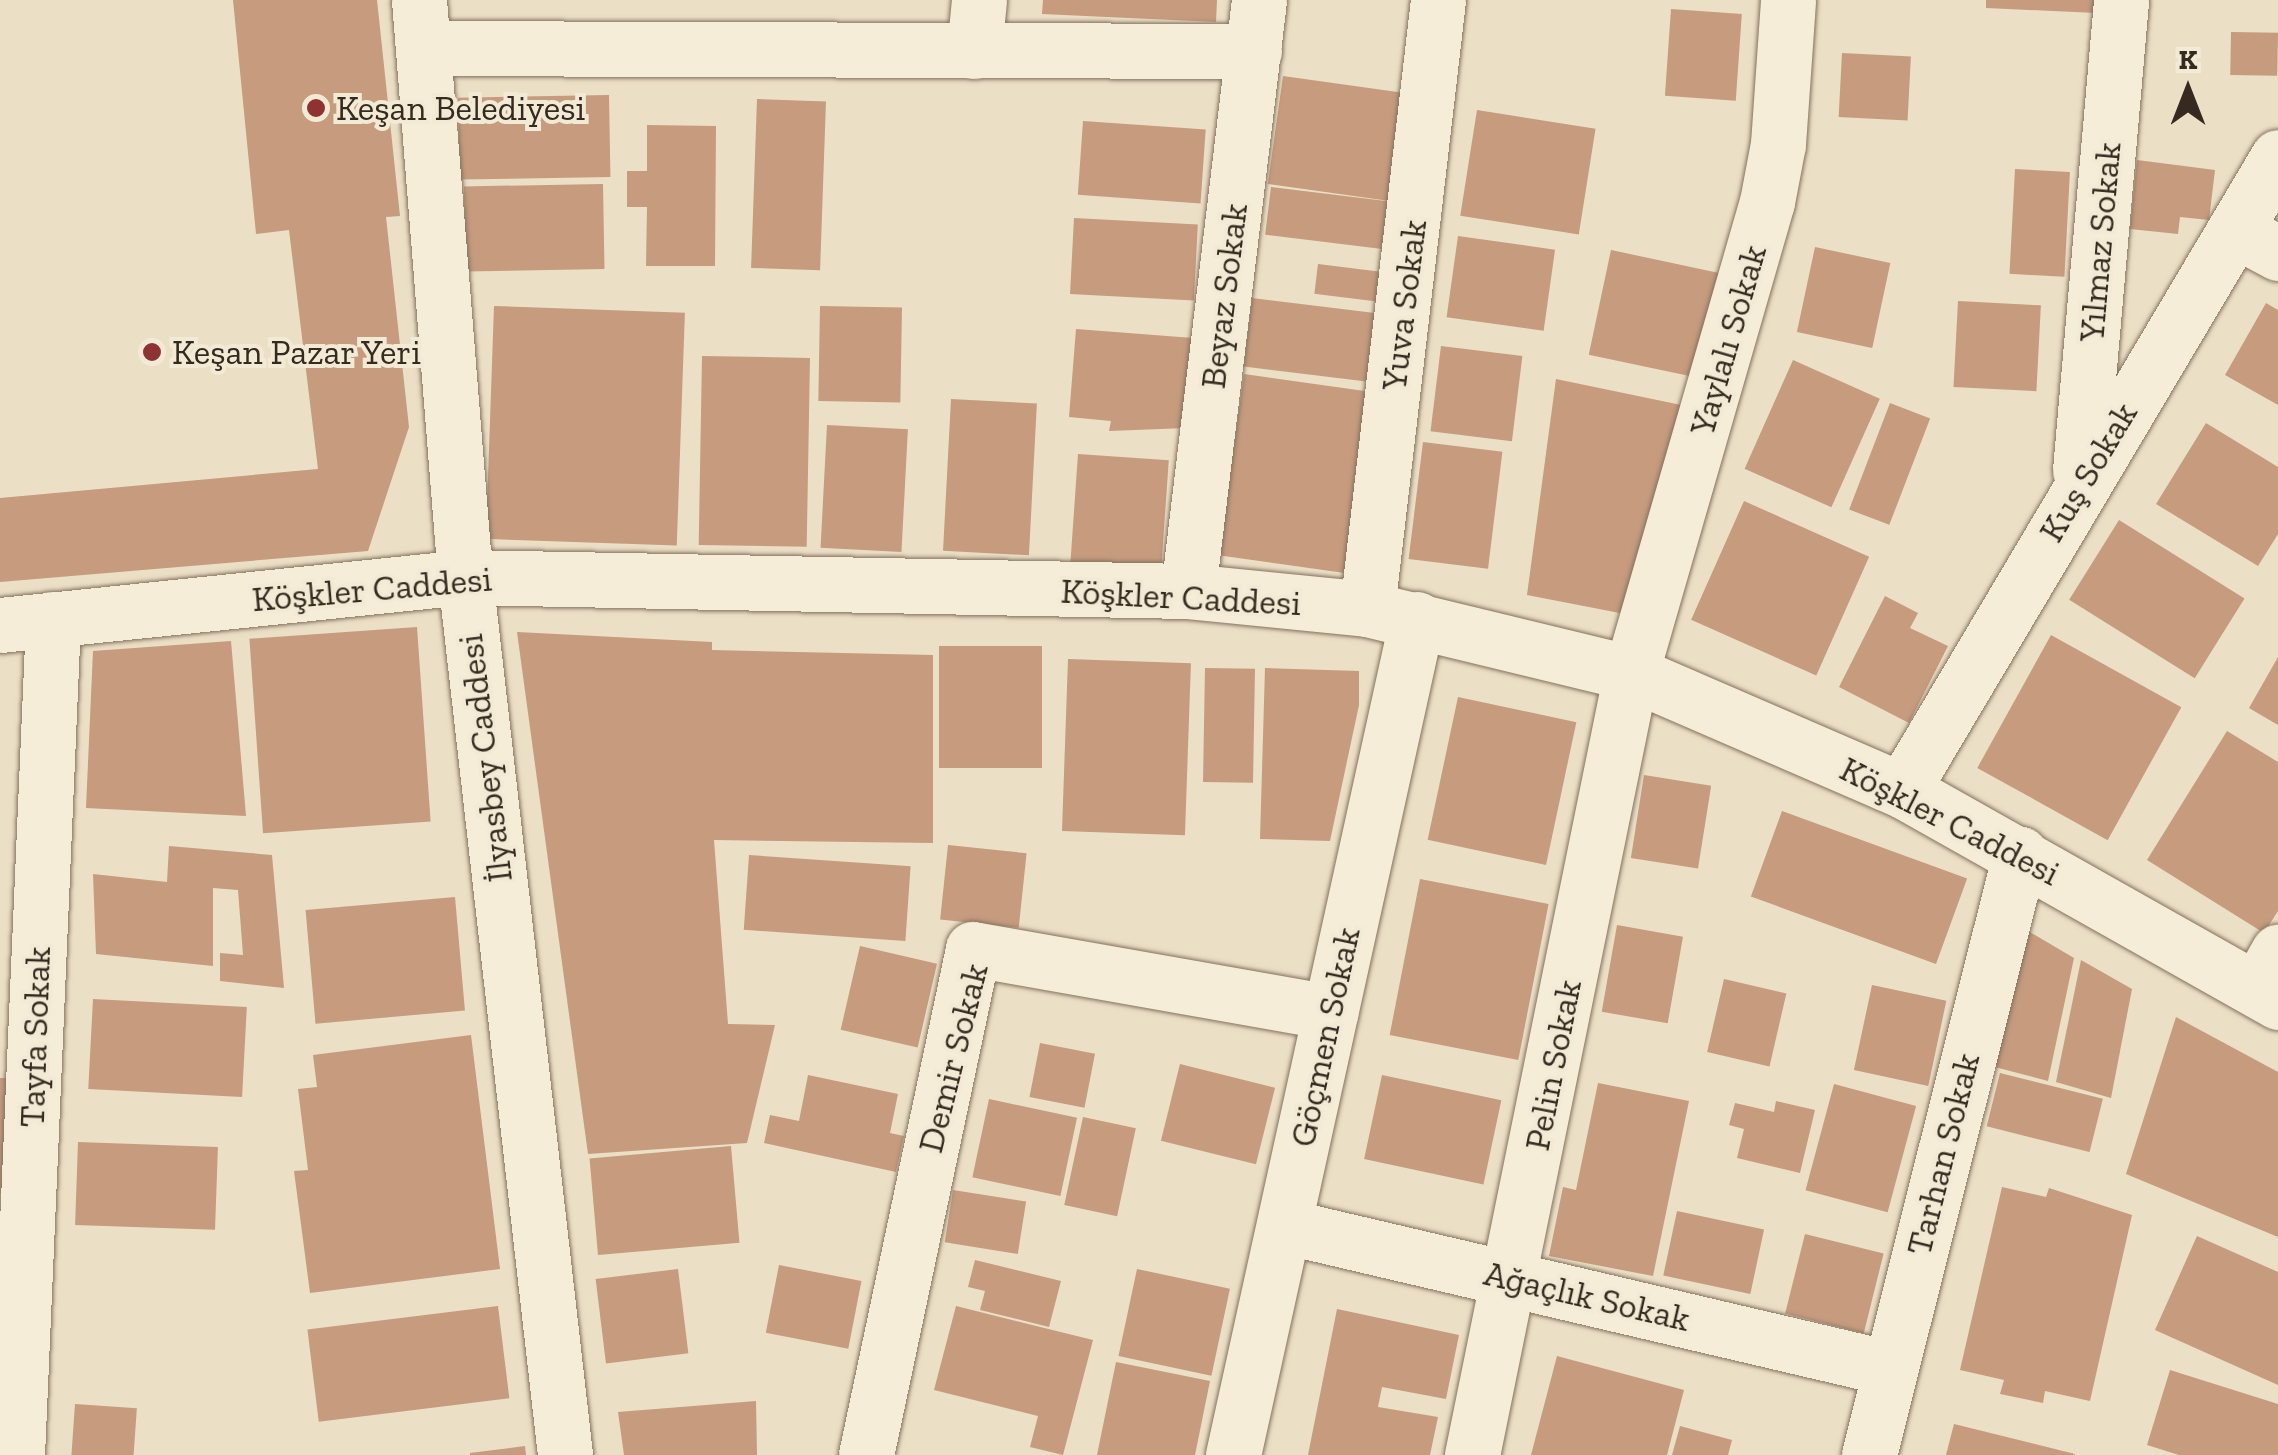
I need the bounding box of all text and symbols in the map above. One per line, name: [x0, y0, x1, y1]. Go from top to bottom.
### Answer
north arrow: [2138, 40, 2238, 140]
text: K: [2179, 43, 2197, 76]
place label: Keşan Belediyesi: [336, 87, 585, 129]
marker: Keşan Belediyesi: [305, 97, 327, 119]
street label: Yılmaz Sokak: [2070, 141, 2130, 343]
street label: Beyaz Sokak: [1192, 201, 1256, 391]
street label: Yuva Sokak: [1373, 217, 1435, 393]
street label: Yaylalı Sokak: [1681, 240, 1775, 440]
place label: Keşan Pazar Yeri: [172, 331, 423, 373]
marker: Keşan Pazar Yeri: [141, 341, 163, 363]
street label: Kuş Sokak: [2030, 395, 2146, 549]
street label: Köşkler Caddesi: [250, 558, 494, 620]
street label: Köşkler Caddesi: [1059, 570, 1303, 624]
street label: İlyasbey Caddesi: [449, 631, 521, 885]
street label: Köşkler Caddesi: [1833, 748, 2067, 894]
street label: Göçmen Sokak: [1281, 924, 1369, 1150]
street label: Tayfa Sokak: [11, 946, 59, 1128]
street label: Demir Sokak: [909, 959, 997, 1157]
street label: Pelin Sokak: [1516, 976, 1590, 1154]
street label: Tarhan Sokak: [1898, 1049, 1988, 1259]
street label: Ağaçlık Sokak: [1480, 1252, 1694, 1340]

